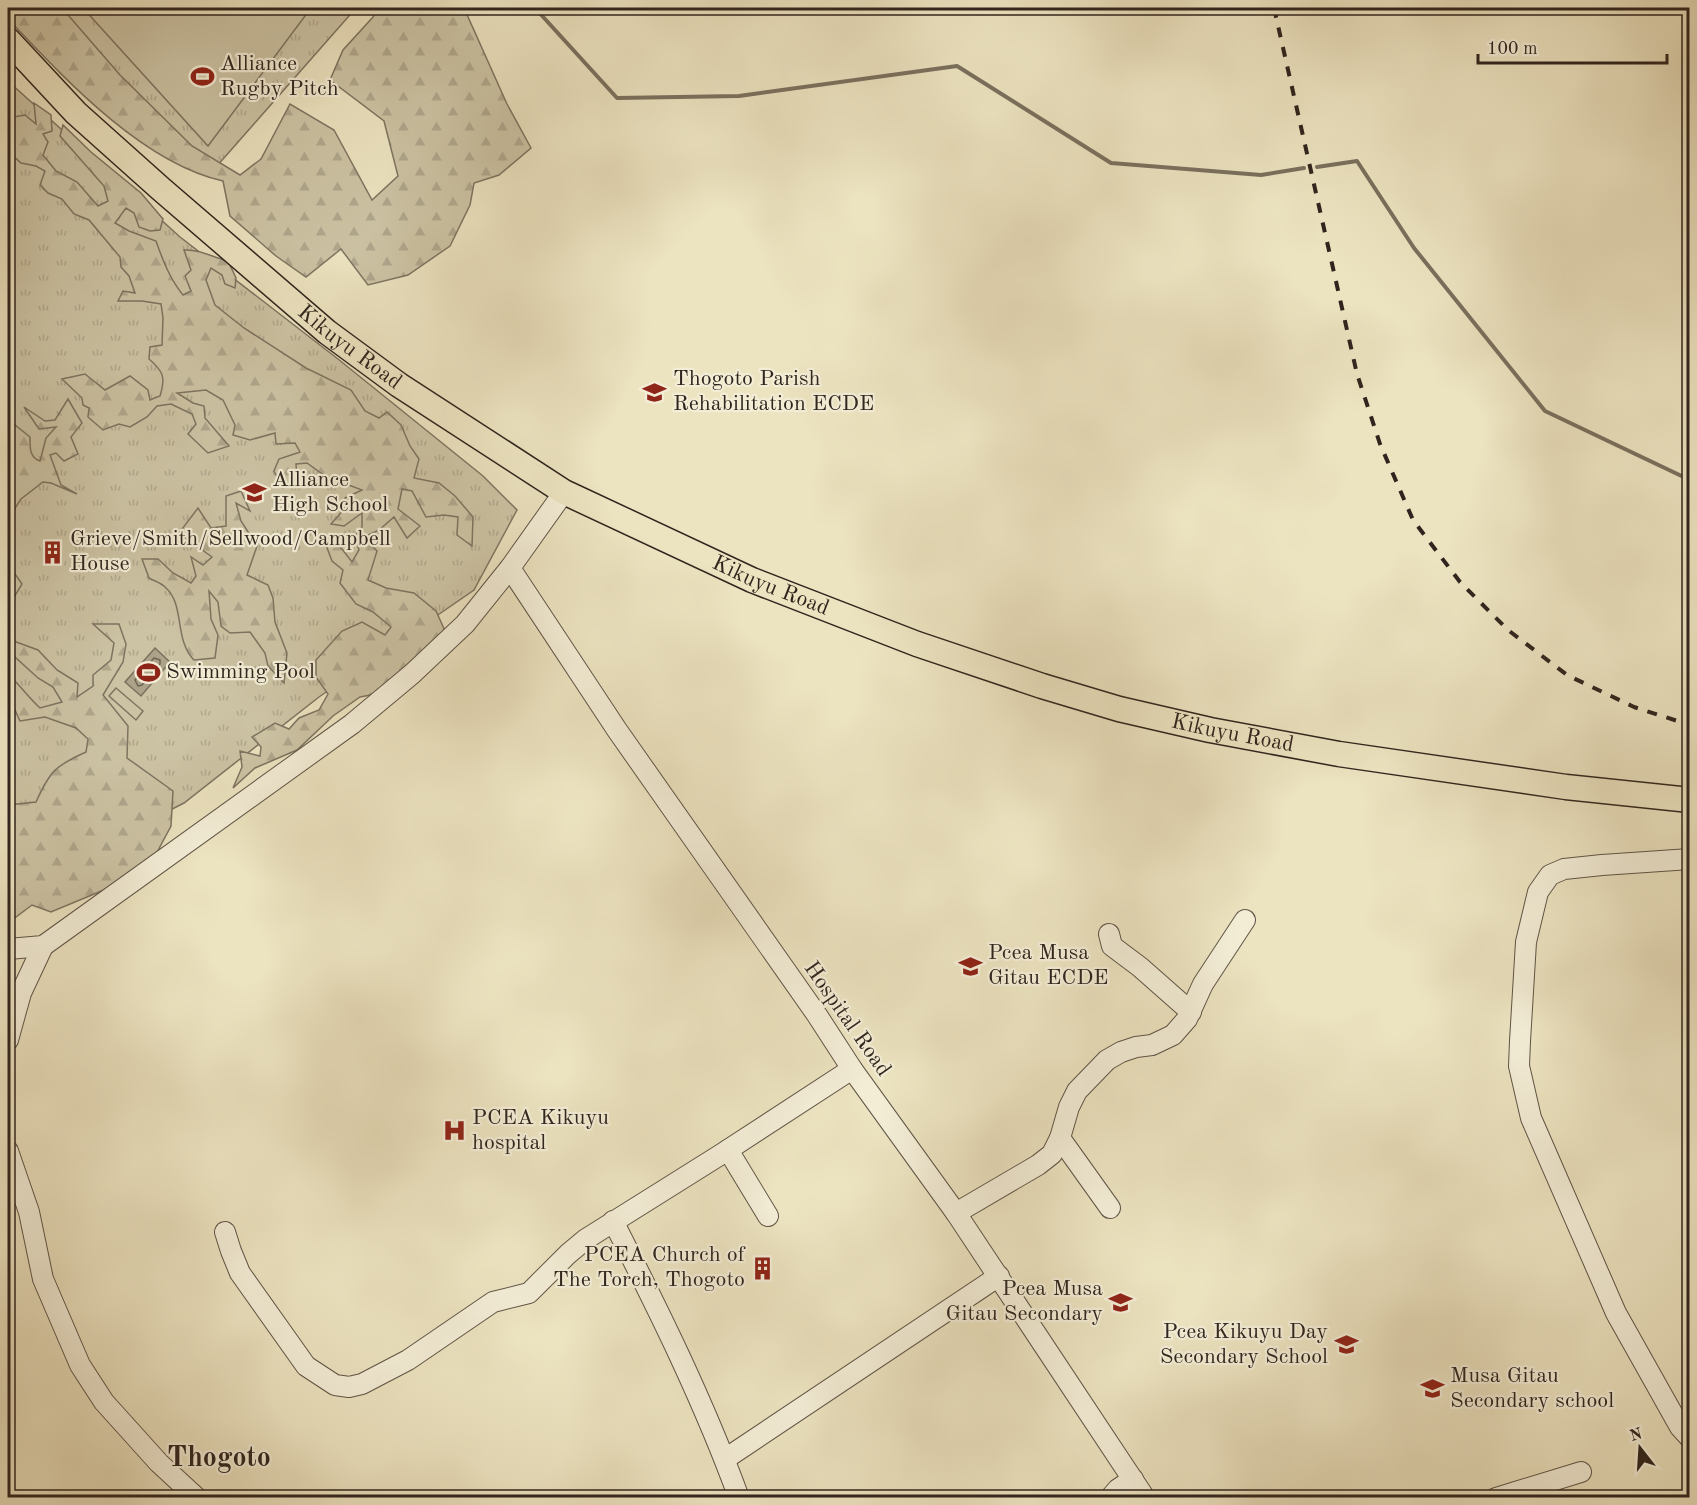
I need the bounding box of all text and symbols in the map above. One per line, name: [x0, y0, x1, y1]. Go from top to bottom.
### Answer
scale bar: [1478, 27, 1667, 65]
text: 100 m: [1487, 40, 1538, 58]
place label: Alliance Rugby Pitch: [220, 53, 339, 100]
sports icon: Alliance Rugby Pitch: [189, 64, 215, 90]
street label: Kikuyu Road: [293, 301, 405, 394]
place label: Thogoto Parish Rehabilitation ECDE: [673, 368, 874, 415]
school or university icon: Thogoto Parish Rehabilitation ECDE: [642, 379, 668, 405]
place label: Alliance High School: [272, 469, 388, 516]
school or university icon: Alliance High School: [241, 480, 267, 506]
place label: Grieve/Smith/Sellwood/Campbell House: [70, 528, 391, 575]
building icon: Grieve/Smith/Sellwood/Campbell House: [39, 539, 65, 565]
street label: Kikuyu Road: [709, 552, 832, 620]
sports icon: Swimming Pool: [135, 659, 161, 685]
place label: Swimming Pool: [166, 661, 315, 683]
street label: Kikuyu Road: [1169, 710, 1296, 756]
place label: Pcea Musa Gitau ECDE: [988, 942, 1109, 989]
school or university icon: Pcea Musa Gitau ECDE: [957, 953, 983, 979]
street label: Hospital Road: [799, 957, 895, 1081]
place label: PCEA Kikuyu hospital: [472, 1107, 609, 1154]
hospital icon: PCEA Kikuyu hospital: [441, 1118, 467, 1144]
place label: PCEA Church of The Torch, Thogoto: [553, 1244, 746, 1291]
building icon: PCEA Church of The Torch, Thogoto: [750, 1255, 776, 1281]
place label: Pcea Musa Gitau Secondary: [946, 1278, 1103, 1325]
school or university icon: Pcea Musa Gitau Secondary: [1108, 1289, 1134, 1315]
place label: Pcea Kikuyu Day Secondary School: [1160, 1321, 1328, 1368]
school or university icon: Pcea Kikuyu Day Secondary School: [1333, 1332, 1359, 1358]
place label: Musa Gitau Secondary school: [1450, 1365, 1614, 1412]
school or university icon: Musa Gitau Secondary school: [1419, 1376, 1445, 1402]
north arrow: [1610, 1418, 1670, 1478]
text: N: [1628, 1426, 1645, 1445]
district label: Thogoto: [167, 1445, 271, 1473]

